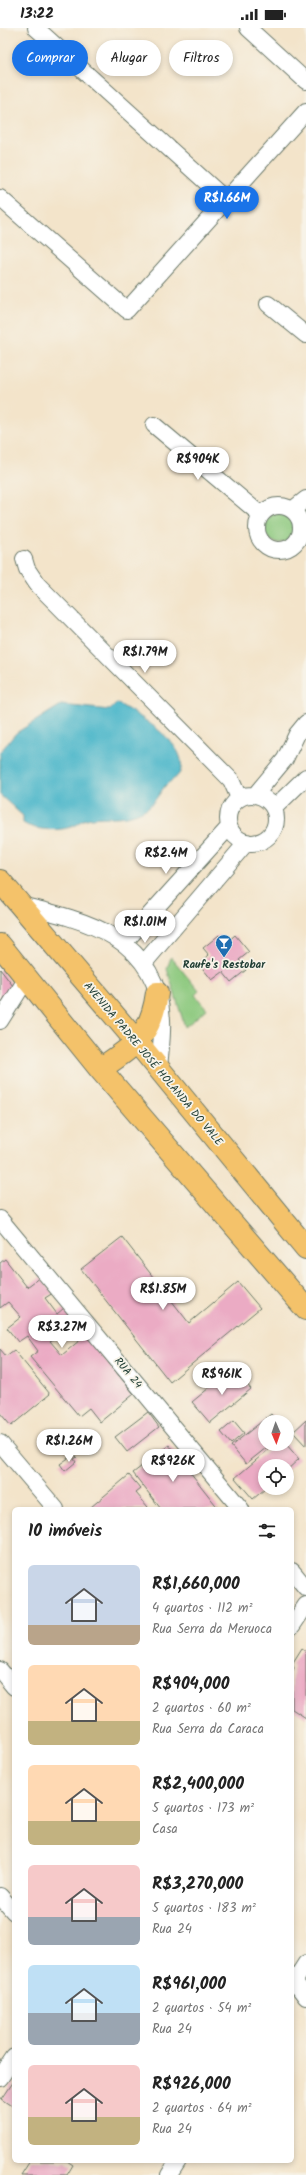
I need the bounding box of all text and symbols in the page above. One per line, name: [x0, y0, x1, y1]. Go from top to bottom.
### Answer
text: 13:22: [20, 2, 54, 26]
chip: Comprar: [12, 40, 88, 76]
chip: Alugar: [96, 40, 161, 76]
chip: Filtros: [169, 40, 233, 76]
pin: R$1.66M: [190, 186, 264, 220]
text: R$1.66M: [204, 188, 250, 209]
pin: R$904K: [165, 447, 231, 481]
text: R$904K: [176, 449, 220, 470]
pin: R$1.79M: [108, 640, 182, 674]
text: R$1.79M: [122, 642, 168, 663]
pin: R$2.4M: [133, 841, 199, 875]
text: R$2.4M: [144, 843, 188, 864]
pin: R$1.01M: [108, 910, 182, 944]
text: R$1.01M: [124, 912, 166, 933]
bar icon: Raufe's Restobar: [214, 933, 234, 958]
place label: Raufe's Restobar: [183, 956, 266, 974]
street label: AVENIDA PADRE JOSÉ HOLANDA DO VALE: [79, 978, 228, 1150]
pin: R$1.85M: [126, 1277, 200, 1311]
text: R$1.85M: [140, 1279, 186, 1300]
pin: R$3.27M: [25, 1315, 99, 1349]
text: R$3.27M: [37, 1317, 87, 1338]
street label: RUA 24: [109, 1353, 147, 1393]
pin: R$961K: [189, 1362, 255, 1396]
text: R$961K: [202, 1364, 242, 1385]
north arrow: [258, 1415, 294, 1451]
map controls: [258, 1415, 294, 1495]
pin: R$1.26M: [32, 1429, 106, 1463]
text: R$1.26M: [46, 1431, 92, 1452]
pin: R$926K: [140, 1449, 206, 1483]
text: R$926K: [151, 1451, 195, 1472]
button: locate: [258, 1459, 294, 1495]
text: 10 imóveis: [28, 1518, 102, 1545]
icon: filters: [256, 1520, 278, 1542]
text: R$1,660,000: [152, 1571, 240, 1598]
icon: home: [60, 1581, 108, 1629]
text: 4 quartos · 112 m²: [152, 1598, 252, 1619]
text: Rua Serra da Meruoca: [152, 1619, 272, 1640]
text: R$904,000: [152, 1671, 230, 1698]
icon: home: [60, 1681, 108, 1729]
text: 2 quartos · 60 m²: [152, 1698, 251, 1719]
text: Rua Serra da Caraca: [152, 1719, 264, 1740]
text: R$2,400,000: [152, 1771, 244, 1798]
icon: home: [60, 1781, 108, 1829]
text: 5 quartos · 173 m²: [152, 1798, 254, 1819]
text: Casa: [152, 1819, 178, 1840]
text: R$3,270,000: [152, 1871, 243, 1898]
icon: home: [60, 1881, 108, 1929]
text: 5 quartos · 183 m²: [152, 1898, 256, 1919]
text: Rua 24: [152, 1919, 192, 1940]
text: R$961,000: [152, 1971, 226, 1998]
icon: home: [60, 1981, 108, 2029]
text: 2 quartos · 54 m²: [152, 1998, 251, 2019]
text: Rua 24: [152, 2019, 192, 2040]
text: R$926,000: [152, 2071, 231, 2098]
icon: home: [60, 2081, 108, 2129]
text: 2 quartos · 64 m²: [152, 2098, 252, 2119]
text: Rua 24: [152, 2119, 192, 2140]

